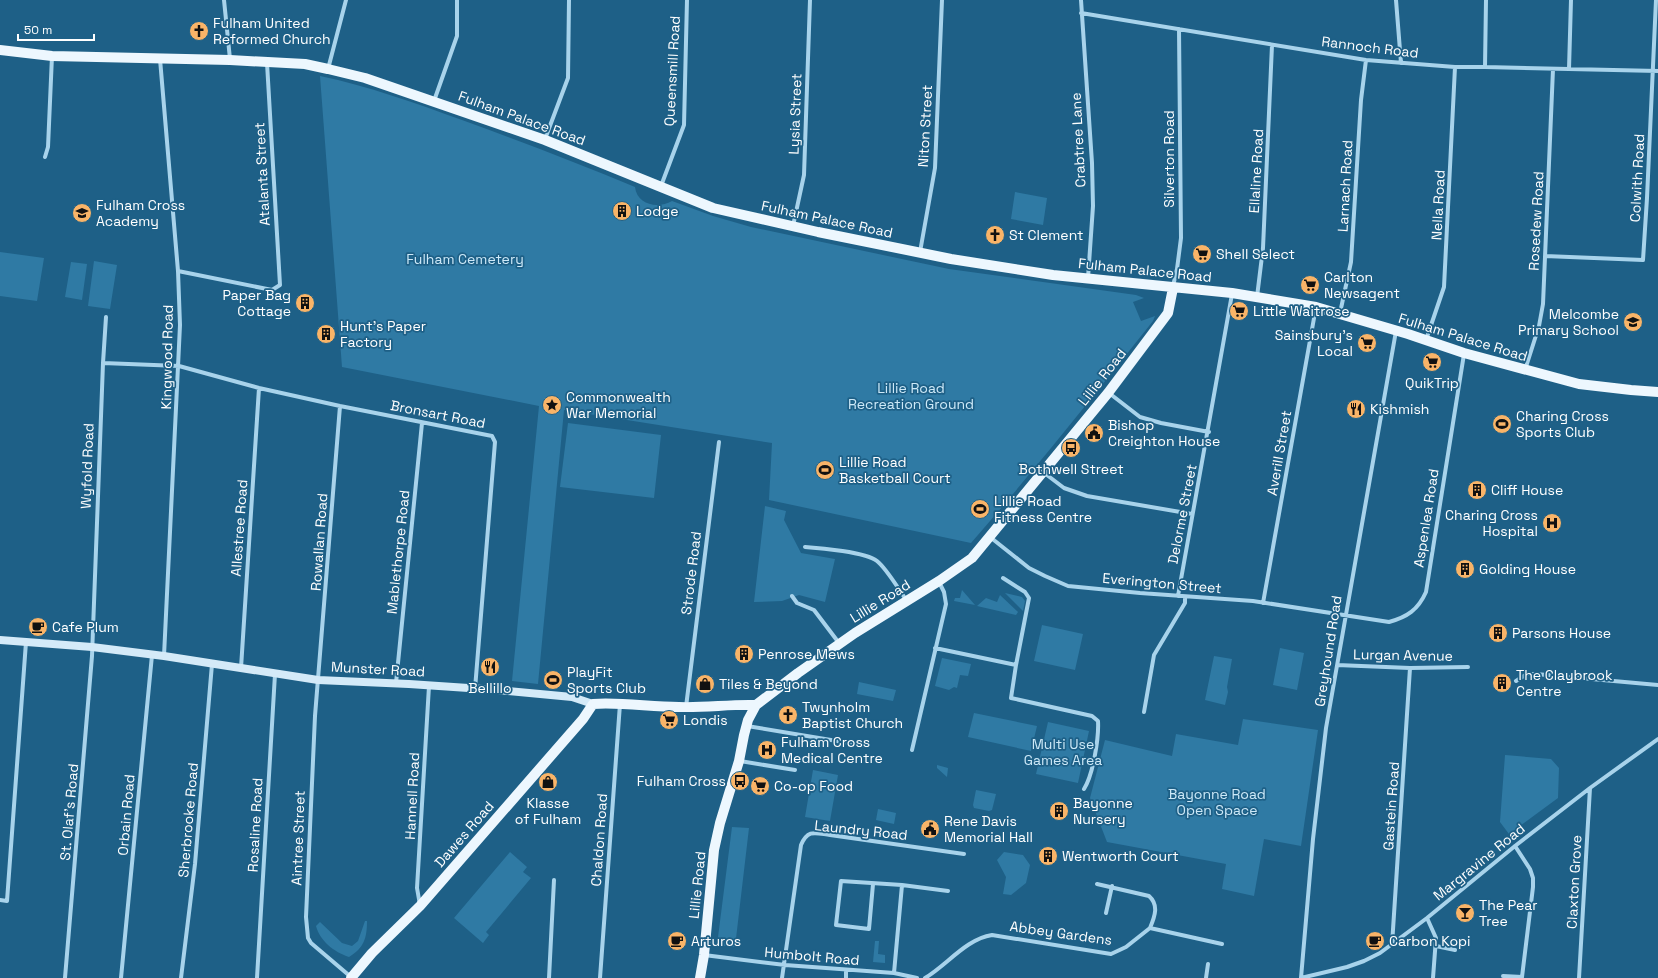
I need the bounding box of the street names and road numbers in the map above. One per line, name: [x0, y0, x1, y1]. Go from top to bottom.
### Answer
street label: Queensmill Road: [660, 15, 684, 127]
street label: Rannoch Road: [1320, 32, 1420, 62]
street label: Lysia Street: [785, 73, 805, 155]
street label: Niton Street: [914, 84, 936, 168]
street label: Fulham Palace Road: [456, 87, 588, 149]
street label: Crabtree Lane: [1067, 92, 1089, 188]
street label: Silverton Road: [1160, 110, 1178, 208]
street label: Atalanta Street: [250, 122, 274, 226]
street label: Ellaline Road: [1245, 128, 1267, 214]
street label: Colwith Road: [1626, 133, 1648, 223]
street label: Larnach Road: [1334, 139, 1356, 233]
street label: Nella Road: [1427, 169, 1449, 241]
street label: Rosedew Road: [1524, 171, 1548, 271]
street label: Fulham Palace Road: [760, 196, 894, 242]
street label: Fulham Palace Road: [1077, 254, 1213, 286]
street label: Kingwood Road: [157, 304, 177, 410]
street label: Fulham Palace Road: [1396, 309, 1530, 365]
street label: Lillie Road: [1074, 345, 1130, 409]
street label: Bronsart Road: [389, 396, 487, 432]
street label: Averill Street: [1263, 409, 1295, 497]
street label: Wyfold Road: [77, 423, 97, 509]
street label: Delorme Street: [1163, 462, 1201, 566]
street label: Aspenlea Road: [1409, 467, 1443, 569]
street label: Allestree Road: [227, 479, 251, 577]
street label: Mablethorpe Road: [383, 489, 413, 615]
street label: Rowallan Road: [307, 493, 331, 591]
street label: Strode Road: [677, 530, 705, 616]
street label: Everington Street: [1102, 569, 1222, 597]
street label: Lillie Road: [847, 575, 913, 627]
street label: Greyhound Road: [1310, 594, 1346, 708]
street label: Lurgan Avenue: [1353, 645, 1453, 665]
street label: Munster Road: [330, 658, 426, 680]
street label: Hannell Road: [401, 752, 423, 840]
street label: Gastein Road: [1379, 761, 1403, 851]
street label: Sherbrooke Road: [174, 762, 202, 878]
street label: St. Olaf's Road: [56, 763, 82, 861]
street label: Orbain Road: [113, 774, 139, 856]
street label: Rosaline Road: [244, 777, 266, 873]
street label: Aintree Street: [287, 790, 309, 886]
street label: Chaldon Road: [587, 793, 611, 887]
street label: Dawes Road: [430, 797, 498, 871]
street label: Laundry Road: [814, 816, 908, 844]
street label: Margravine Road: [1430, 820, 1528, 904]
street label: Claxton Grove: [1563, 835, 1585, 929]
street label: Lillie Road: [685, 850, 709, 920]
street label: Abbey Gardens: [1009, 917, 1113, 949]
street label: Humbolt Road: [764, 943, 860, 969]

